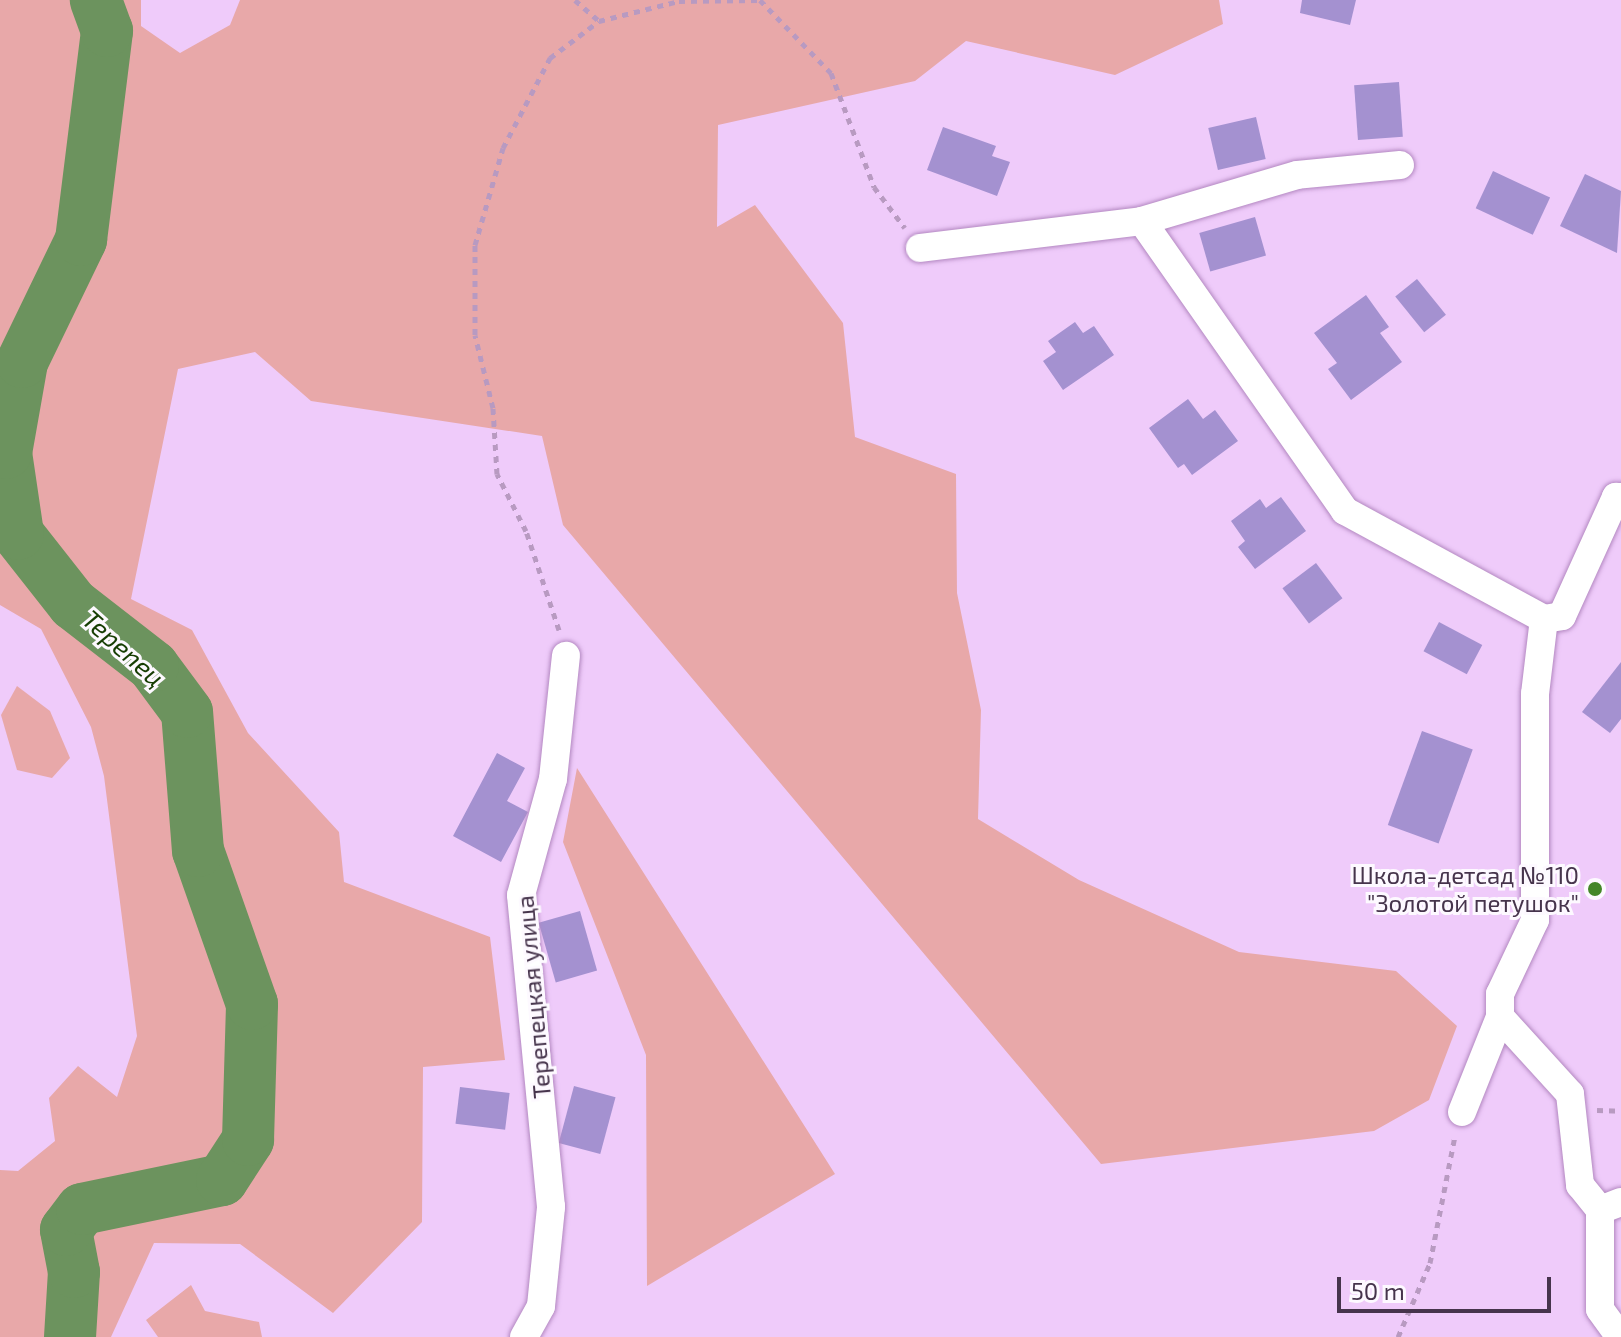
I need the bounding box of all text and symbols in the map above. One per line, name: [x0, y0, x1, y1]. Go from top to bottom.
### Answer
water label: Терепец: [77, 603, 171, 693]
place label: Школа-детсад №110 "Золотой петушок": [1351, 861, 1579, 917]
marker: Школа-детсад №110 "Золотой петушок": [1586, 880, 1604, 898]
street label: Терепецкая улица: [510, 894, 556, 1100]
scale bar: [1341, 1261, 1555, 1311]
text: 50 m: [1351, 1276, 1405, 1305]

